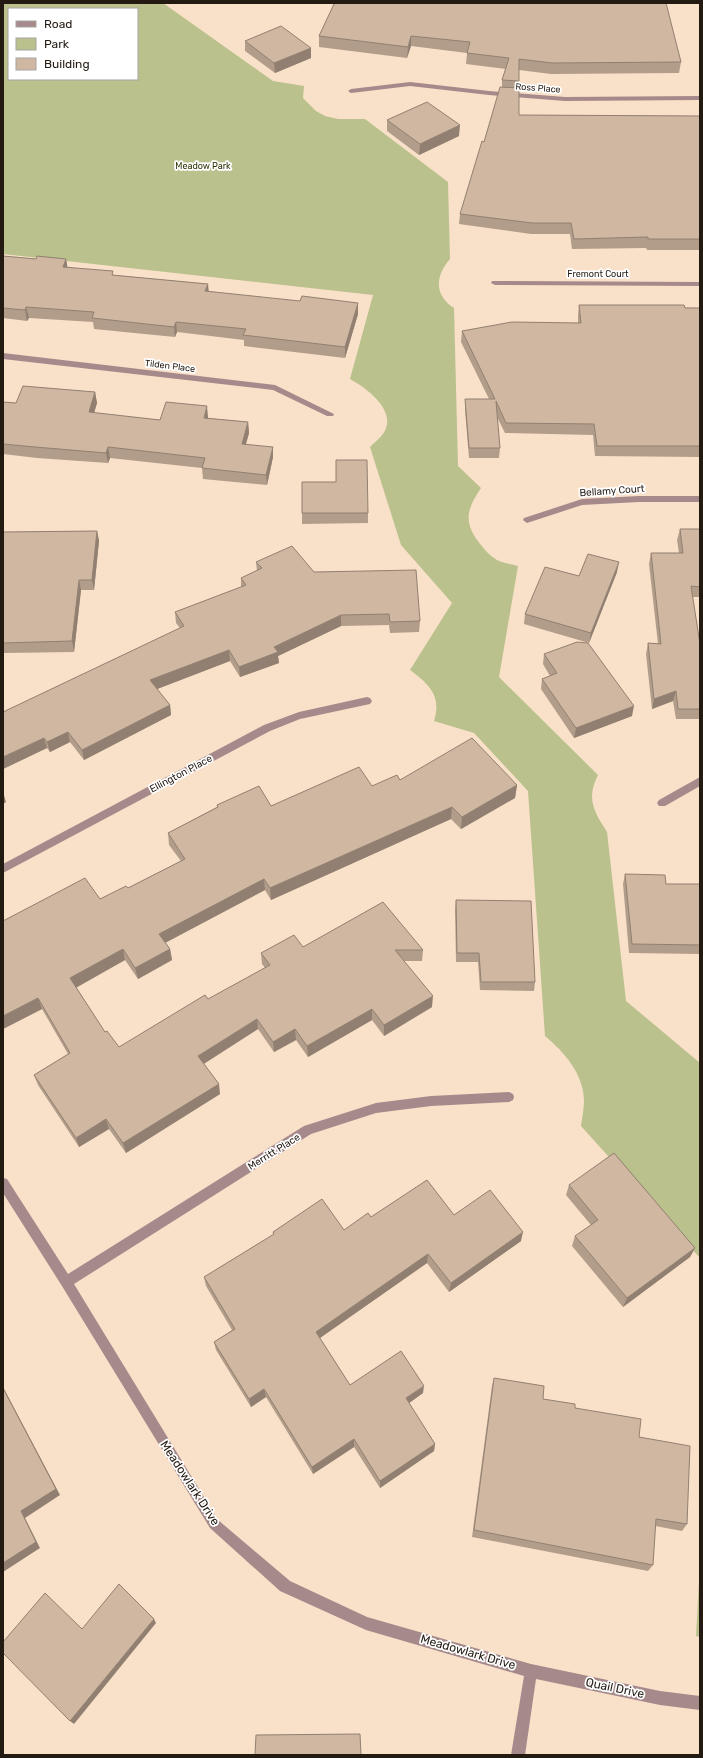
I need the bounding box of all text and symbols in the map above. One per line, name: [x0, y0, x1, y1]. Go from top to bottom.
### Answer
legend: [8, 8, 138, 80]
text: Road: [44, 17, 72, 31]
text: Park: [44, 37, 70, 51]
text: Building: [44, 57, 90, 71]
street label: Ross Place: [515, 81, 561, 95]
park label: Meadow Park: [175, 161, 231, 171]
street label: Fremont Court: [567, 269, 629, 279]
street label: Tilden Place: [144, 358, 196, 374]
street label: Bellamy Court: [579, 483, 645, 499]
street label: Ellington Place: [148, 752, 215, 796]
street label: Merritt Place: [246, 1131, 303, 1173]
street label: Meadowlark Drive: [157, 1438, 223, 1528]
street label: Meadowlark Drive: [419, 1632, 517, 1672]
street label: Quail Drive: [584, 1675, 646, 1701]

